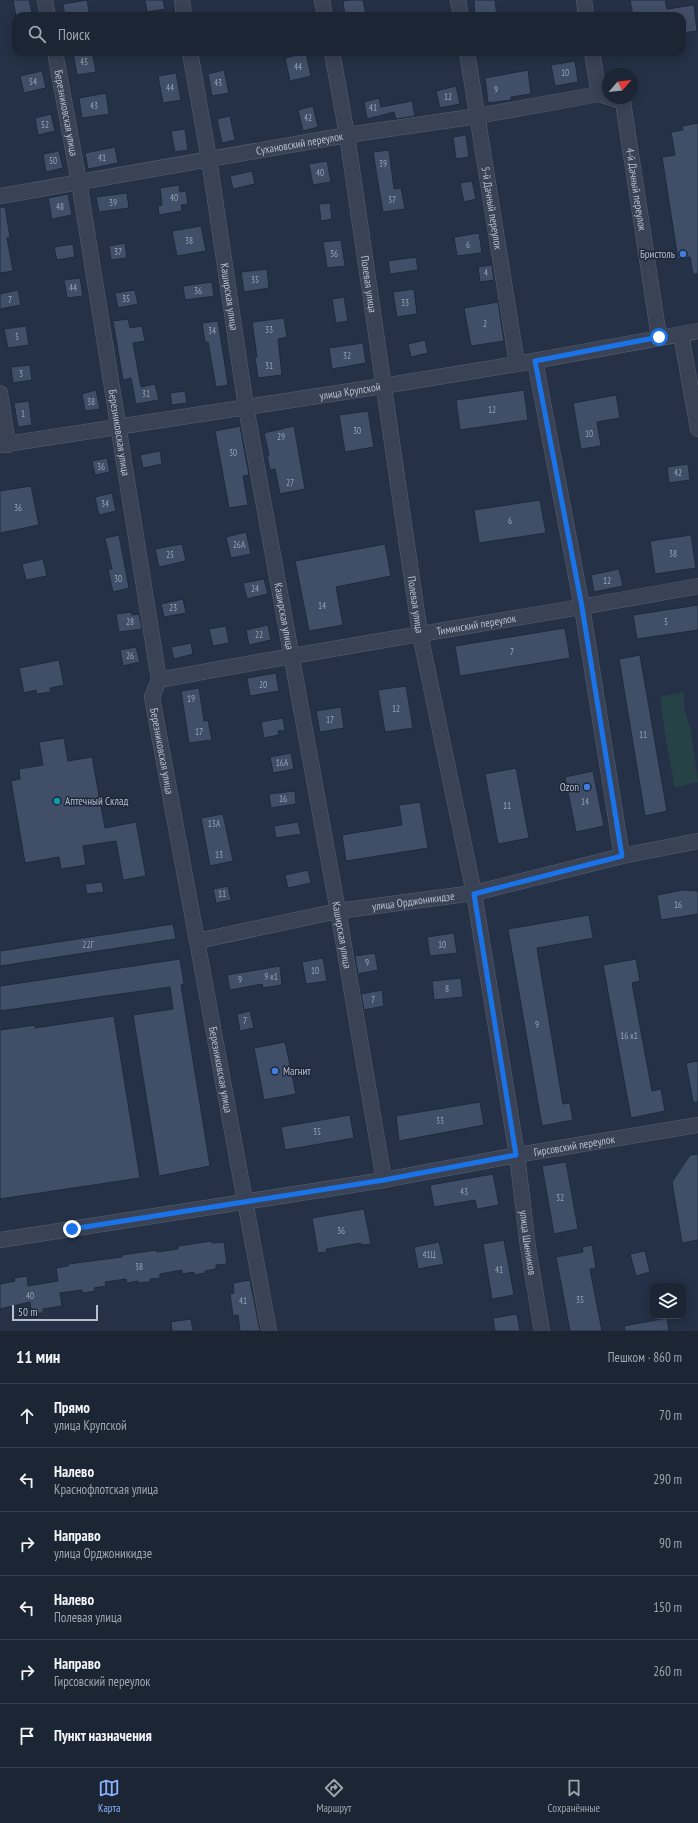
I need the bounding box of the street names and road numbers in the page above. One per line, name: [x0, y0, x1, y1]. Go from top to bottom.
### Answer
street label: Березниковская улица: [51, 69, 81, 157]
street label: Сухановский переулок: [255, 129, 345, 158]
street label: 4-й Дачный переулок: [623, 147, 650, 233]
street label: 5-й Дачный переулок: [478, 166, 506, 251]
street label: Полевая улица: [358, 255, 380, 314]
street label: Каширская улица: [218, 262, 241, 331]
street label: улица Крупской: [318, 379, 382, 403]
street label: Березниковская улица: [105, 388, 133, 477]
street label: Полевая улица: [405, 575, 427, 634]
street label: Каширская улица: [271, 582, 297, 651]
street label: Тиминский переулок: [435, 611, 518, 638]
street label: Березниковская улица: [147, 707, 177, 795]
street label: улица Орджоникидзе: [371, 889, 456, 913]
street label: Каширская улица: [329, 900, 355, 969]
street label: Березниковская улица: [206, 1025, 236, 1114]
street label: Гирсовский переулок: [533, 1132, 616, 1159]
street label: улица Шинников: [517, 1209, 540, 1277]

